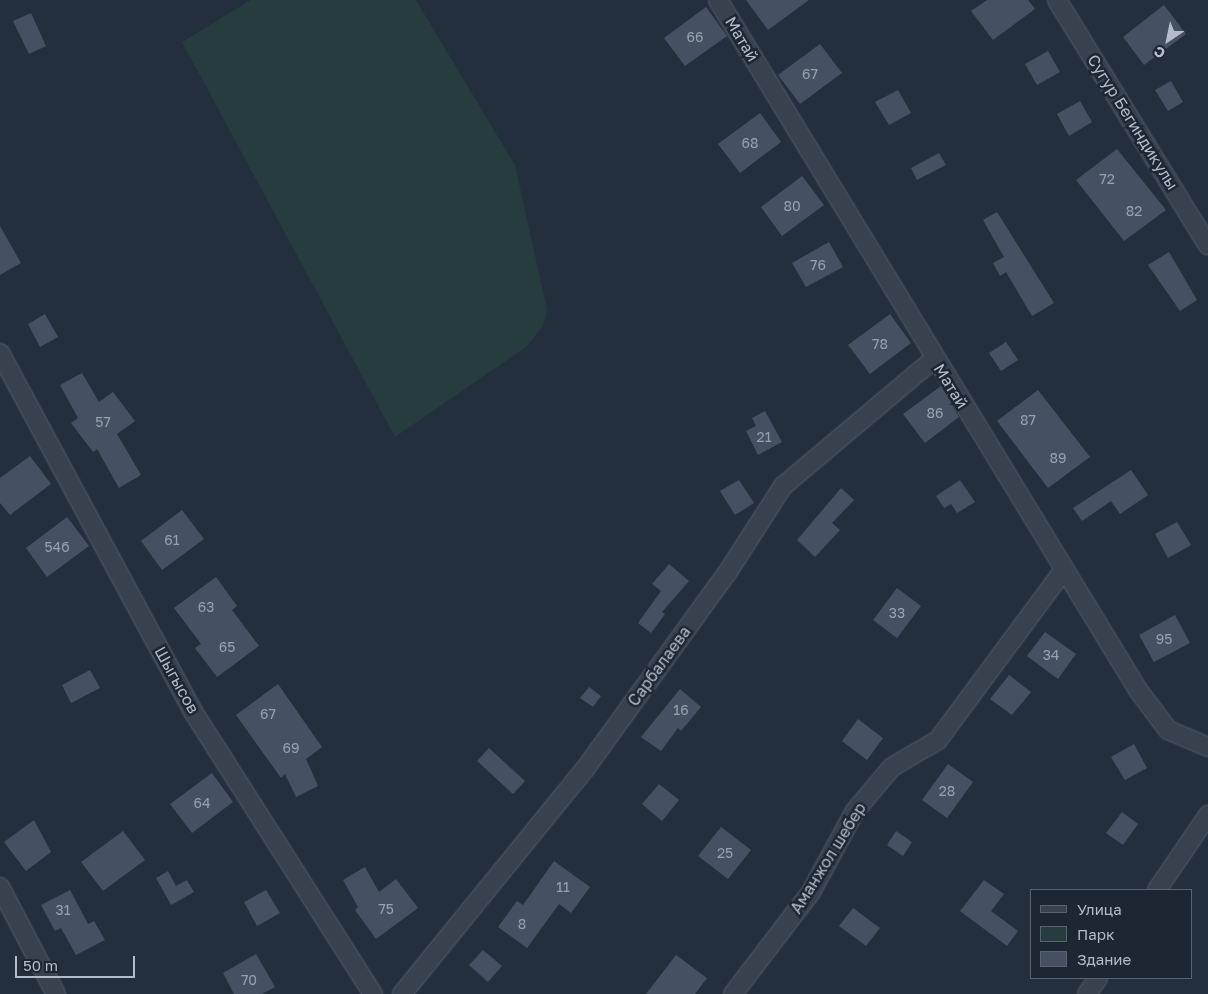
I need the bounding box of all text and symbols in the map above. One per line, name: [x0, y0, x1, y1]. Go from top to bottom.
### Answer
street label: Матай: [721, 13, 763, 65]
north arrow: [1143, 15, 1193, 65]
house number: 66: [687, 29, 703, 45]
street label: Сугур Бегиндикулы: [1084, 51, 1182, 193]
house number: 67: [802, 66, 818, 82]
house number: 68: [741, 135, 759, 151]
house number: 72: [1099, 171, 1115, 187]
house number: 80: [783, 198, 801, 214]
house number: 82: [1126, 203, 1142, 219]
house number: 76: [810, 257, 826, 273]
house number: 78: [872, 336, 888, 352]
street label: Матай: [930, 360, 972, 412]
house number: 86: [926, 405, 944, 421]
house number: 87: [1020, 412, 1036, 428]
house number: 57: [95, 414, 111, 430]
house number: 21: [757, 429, 771, 445]
house number: 89: [1049, 450, 1067, 466]
house number: 61: [164, 532, 180, 548]
house number: 54б: [45, 539, 69, 555]
house number: 63: [198, 599, 214, 615]
house number: 33: [889, 605, 905, 621]
street label: Сарбалаева: [624, 622, 694, 710]
house number: 95: [1156, 631, 1172, 647]
house number: 65: [219, 639, 235, 655]
street label: Шыгысов: [151, 643, 203, 717]
house number: 34: [1043, 647, 1059, 663]
house number: 16: [673, 702, 689, 718]
house number: 67: [260, 706, 276, 722]
house number: 69: [283, 740, 299, 756]
house number: 28: [939, 783, 955, 799]
house number: 64: [193, 795, 211, 811]
street label: Аманжол шебер: [786, 799, 870, 917]
house number: 25: [717, 845, 733, 861]
house number: 11: [556, 879, 570, 895]
legend: [1030, 889, 1193, 979]
text: Улица: [1077, 900, 1122, 918]
house number: 75: [378, 901, 394, 917]
house number: 31: [56, 902, 70, 918]
house number: 8: [518, 916, 526, 932]
text: Парк: [1077, 925, 1115, 943]
scale bar: [18, 946, 138, 978]
text: Здание: [1077, 950, 1131, 968]
text: 50 m: [23, 956, 58, 974]
house number: 70: [241, 972, 257, 988]

